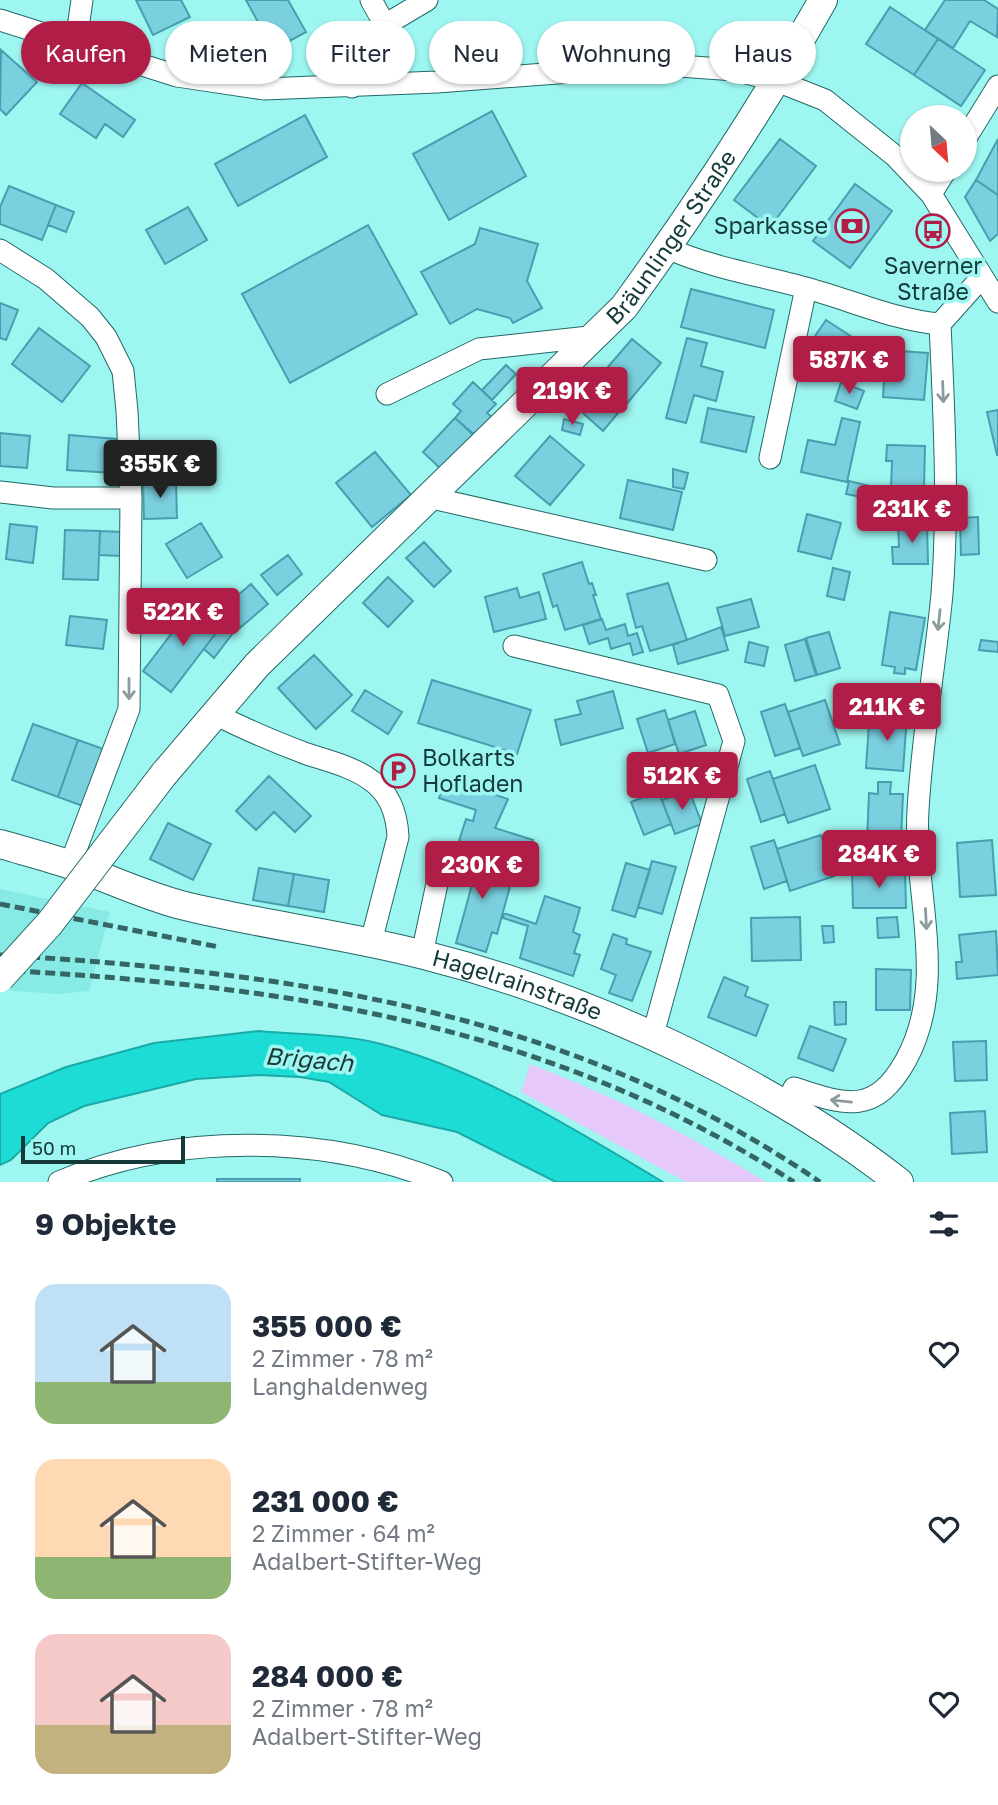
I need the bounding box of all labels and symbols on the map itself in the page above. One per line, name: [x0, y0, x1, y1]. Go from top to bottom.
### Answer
north arrow: [900, 105, 976, 182]
street label: Bräunlinger Straße: [600, 144, 741, 330]
bank icon: Sparkasse: [833, 207, 871, 245]
place label: Sparkasse: [714, 211, 828, 239]
bus stop icon: Saverner Straße: [914, 212, 952, 250]
place label: Saverner Straße: [884, 251, 982, 305]
pin: 587K €: [792, 336, 906, 396]
pin: 219K €: [515, 368, 629, 427]
one-way arrow: [936, 381, 949, 404]
pin: 355K €: [103, 440, 217, 500]
pin: 231K €: [855, 486, 969, 545]
pin: 522K €: [126, 588, 240, 648]
one-way arrow: [932, 608, 945, 630]
one-way arrow: [123, 677, 136, 700]
pin: 211K €: [830, 684, 944, 743]
place label: Bolkarts Hofladen: [422, 743, 523, 797]
parking icon: Bolkarts Hofladen: [379, 752, 417, 790]
pin: 512K €: [625, 752, 739, 812]
pin: 284K €: [822, 830, 936, 890]
pin: 230K €: [425, 842, 539, 901]
one-way arrow: [919, 907, 932, 930]
street label: Hagelrainstraße: [429, 943, 606, 1025]
water label: Brigach: [264, 1040, 355, 1078]
one-way arrow: [830, 1094, 853, 1107]
scale bar: [21, 1133, 186, 1165]

